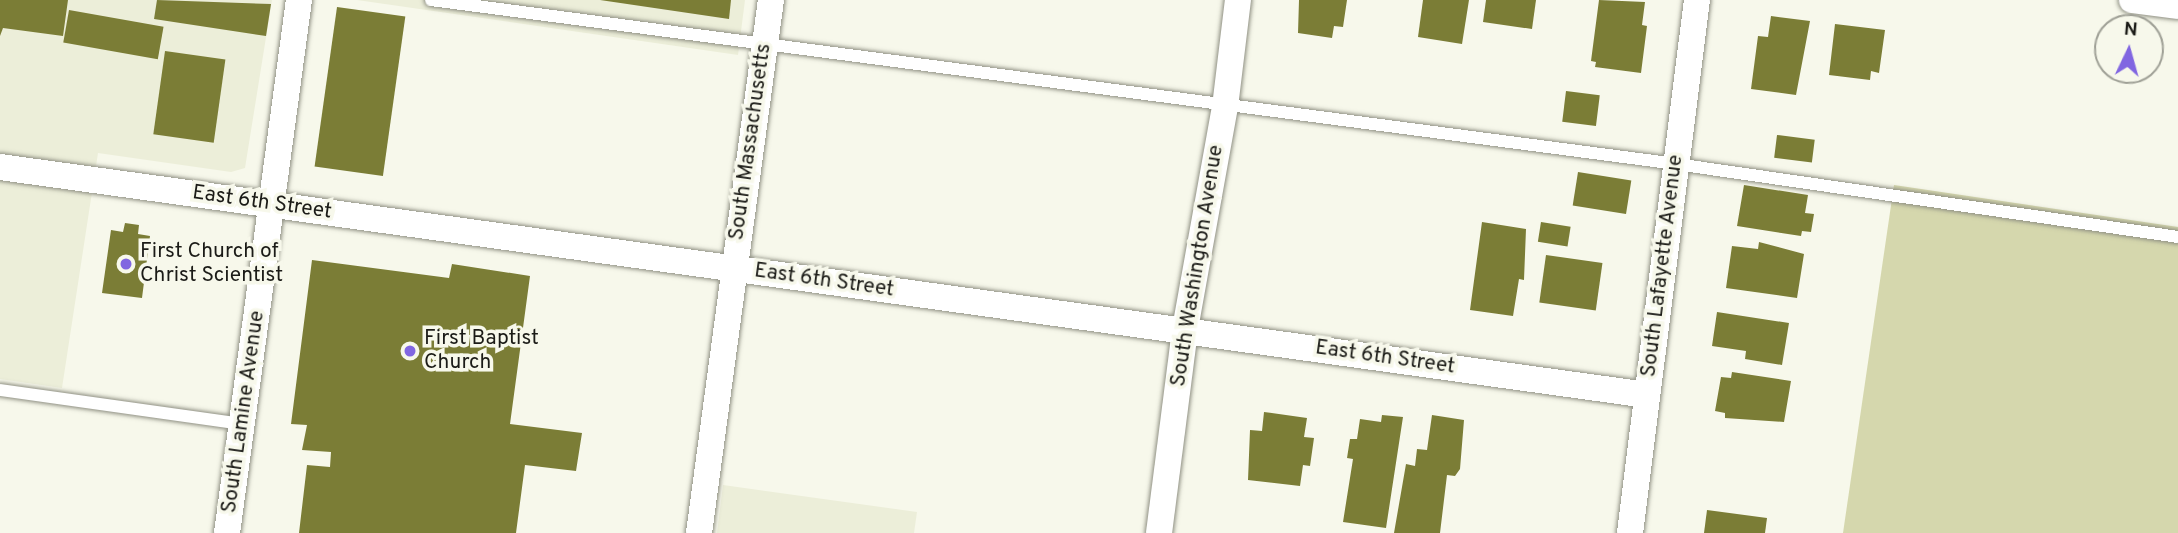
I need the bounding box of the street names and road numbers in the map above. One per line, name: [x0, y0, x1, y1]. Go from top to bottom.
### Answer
street label: South Massachusetts: [725, 42, 777, 242]
street label: South Washington Avenue: [1166, 143, 1230, 389]
street label: South Lafayette Avenue: [1637, 153, 1689, 379]
street label: East 6th Street: [191, 181, 333, 225]
street label: East 6th Street: [753, 259, 895, 303]
street label: South Lamine Avenue: [217, 309, 271, 515]
street label: East 6th Street: [1314, 336, 1456, 380]

